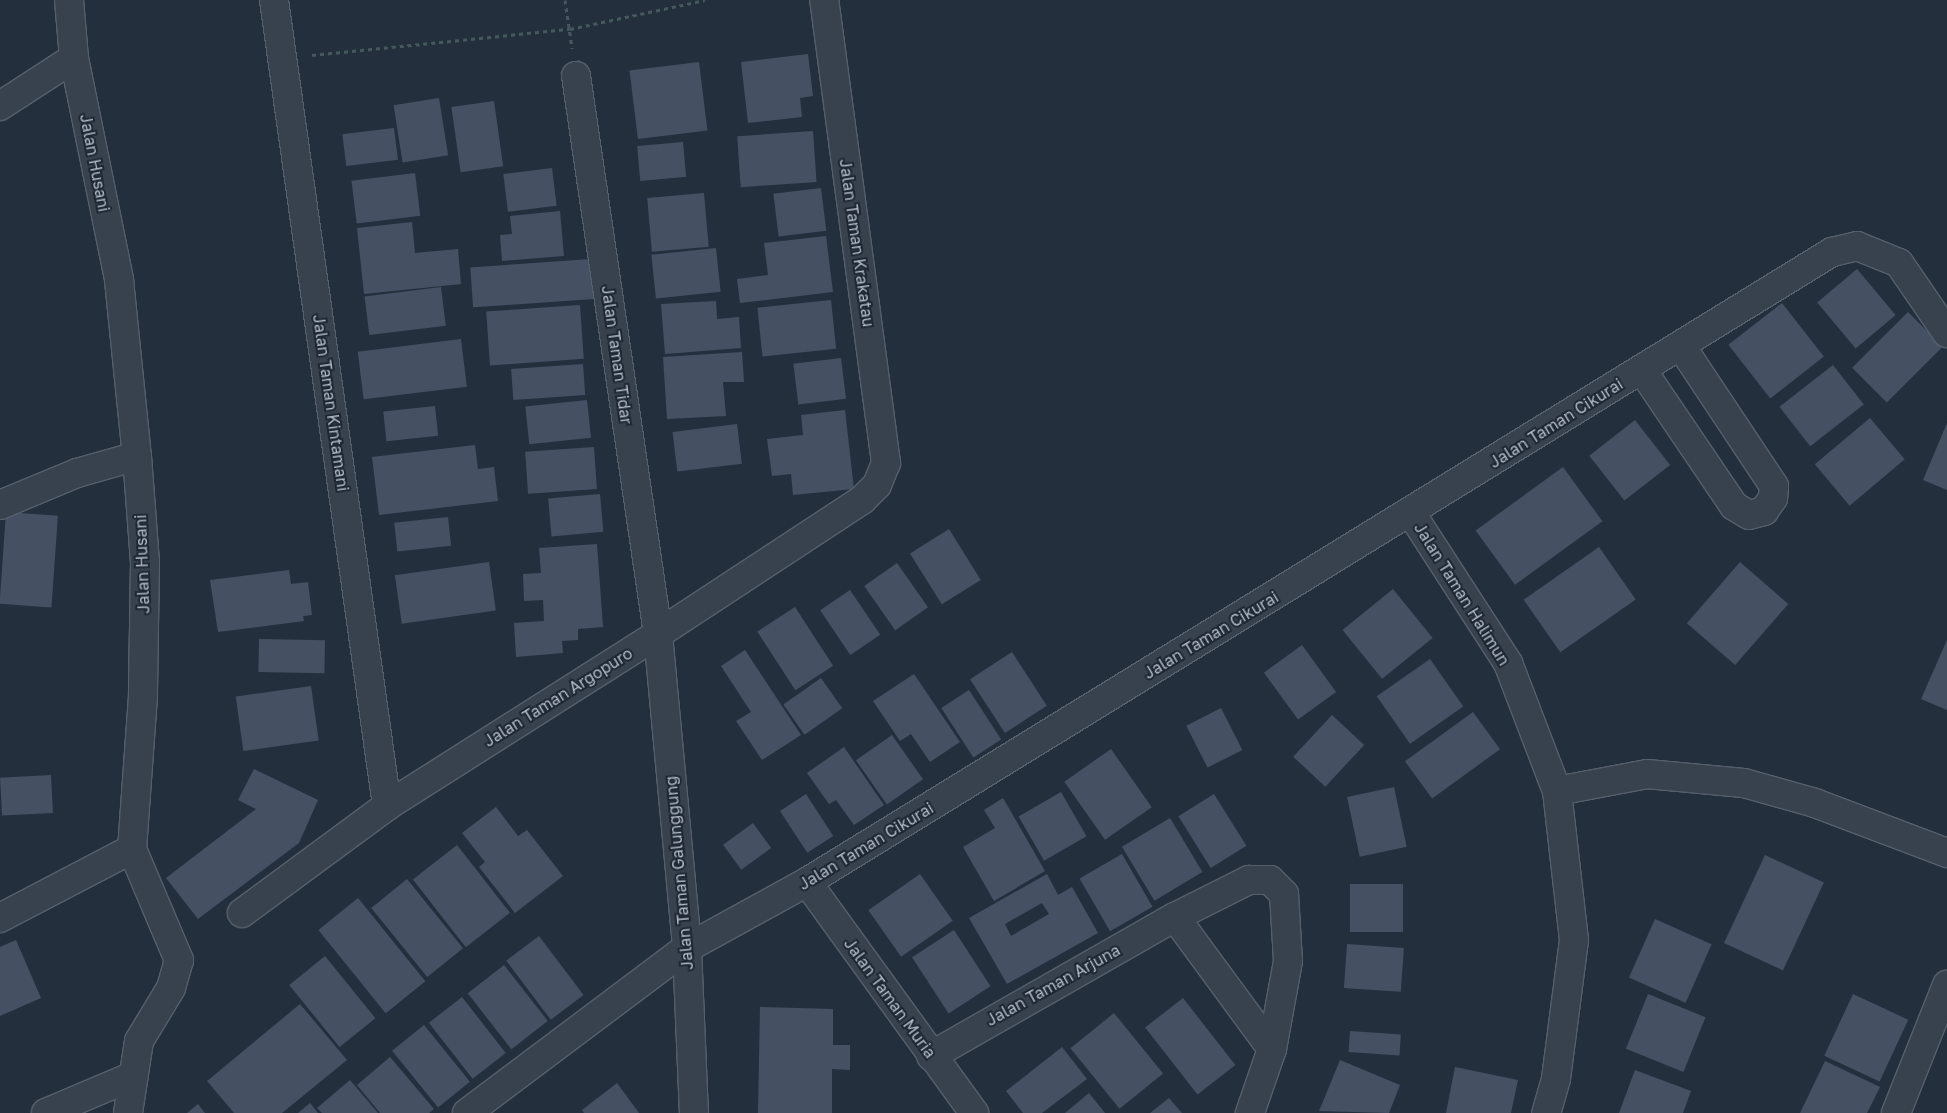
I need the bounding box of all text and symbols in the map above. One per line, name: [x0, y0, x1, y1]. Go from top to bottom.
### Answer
street label: Jalan Husani: [76, 112, 114, 214]
street label: Jalan Taman Krakatau: [836, 158, 878, 328]
street label: Jalan Taman Tidar: [598, 284, 636, 426]
street label: Jalan Taman Kintamani: [309, 313, 353, 493]
street label: Jalan Taman Cikurai: [1486, 374, 1626, 472]
street label: Jalan Husani: [131, 514, 153, 614]
street label: Jalan Taman Halimun: [1410, 519, 1514, 669]
street label: Jalan Taman Cikurai: [1140, 587, 1282, 683]
street label: Jalan Taman Argopuro: [480, 643, 636, 751]
street label: Jalan Taman Galunggung: [661, 775, 697, 971]
street label: Jalan Taman Cikurai: [795, 798, 937, 894]
street label: Jalan Taman Muria: [840, 934, 940, 1062]
street label: Jalan Taman Arjuna: [983, 940, 1123, 1030]

